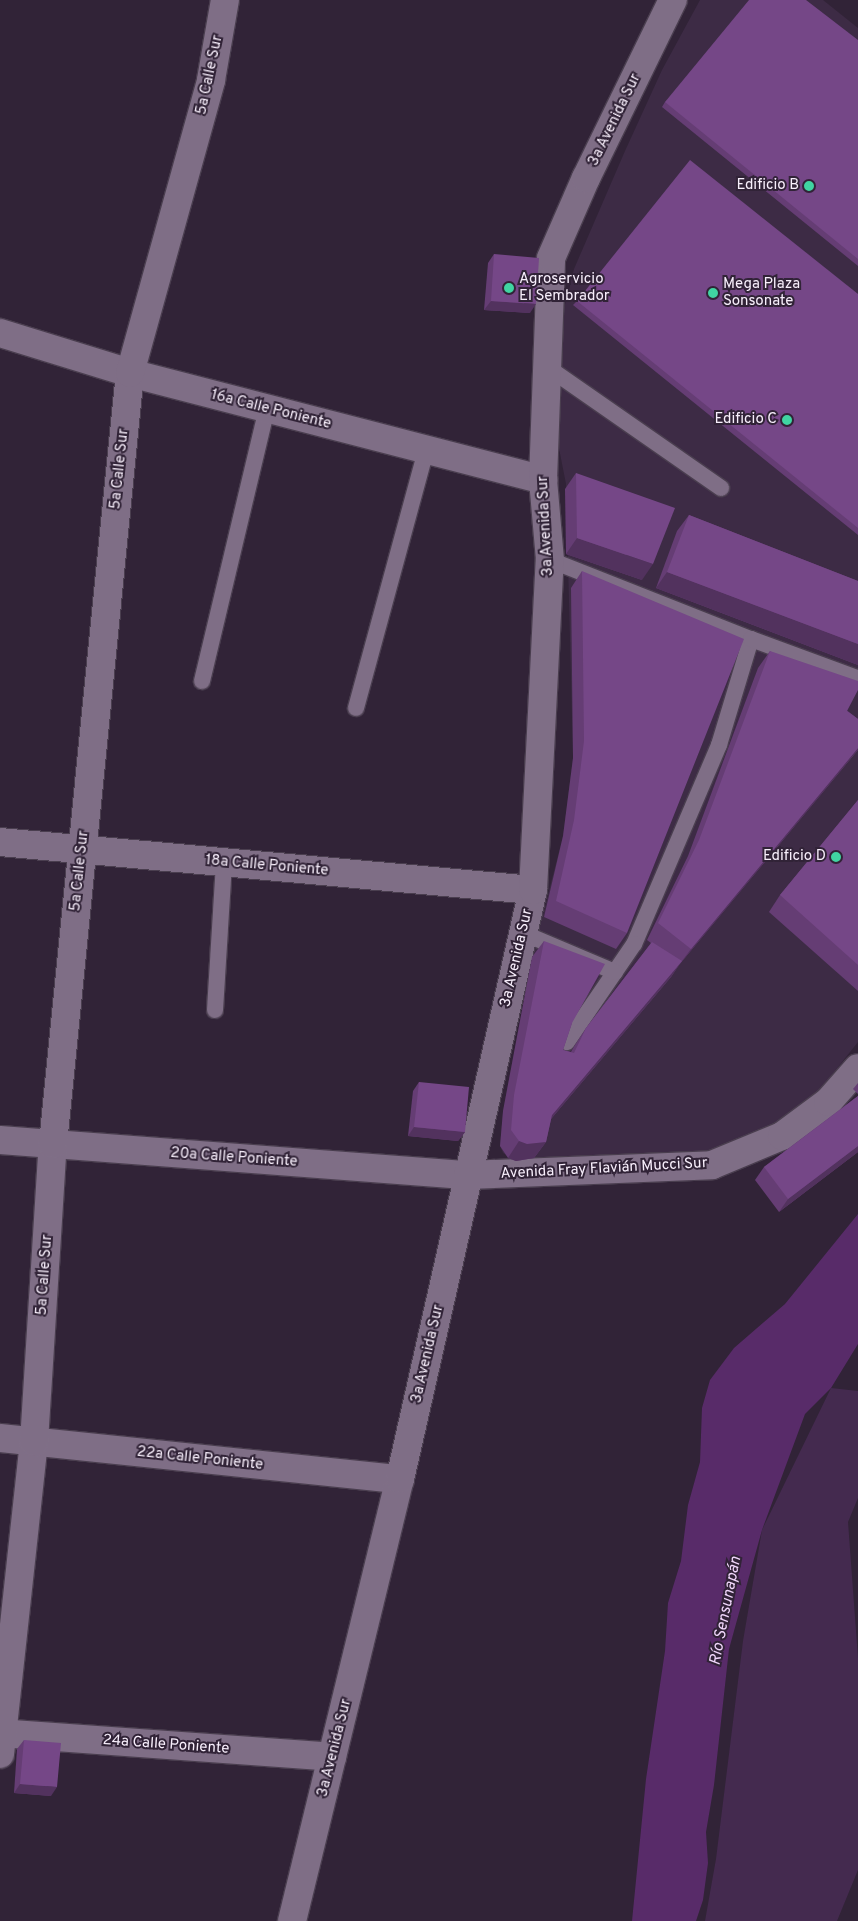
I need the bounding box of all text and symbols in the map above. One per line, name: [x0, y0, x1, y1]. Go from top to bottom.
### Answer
street label: 5a Calle Sur: [193, 33, 227, 117]
street label: 3a Avenida Sur: [585, 71, 645, 169]
place label: Edificio B: [736, 177, 799, 195]
marker: Edificio B: [803, 180, 815, 192]
place label: Agroservicio El Sembrador: [519, 270, 610, 305]
place label: Mega Plaza Sonsonate: [723, 275, 800, 310]
marker: Agroservicio El Sembrador: [503, 282, 515, 294]
marker: Mega Plaza Sonsonate: [707, 287, 719, 299]
street label: 16a Calle Poniente: [209, 386, 333, 434]
place label: Edificio C: [715, 411, 777, 429]
marker: Edificio C: [781, 414, 793, 426]
street label: 5a Calle Sur: [107, 428, 133, 510]
street label: 3a Avenida Sur: [534, 475, 558, 577]
street label: 5a Calle Sur: [67, 830, 93, 912]
place label: Edificio D: [763, 848, 826, 866]
marker: Edificio D: [830, 851, 842, 863]
street label: 18a Calle Poniente: [205, 852, 329, 880]
street label: 3a Avenida Sur: [497, 907, 537, 1009]
street label: 20a Calle Poniente: [170, 1145, 298, 1171]
street label: Avenida Fray Flavián Mucci Sur: [500, 1155, 708, 1183]
street label: 5a Calle Sur: [33, 1234, 57, 1316]
street label: 3a Avenida Sur: [408, 1303, 448, 1405]
street label: 22a Calle Poniente: [136, 1443, 264, 1475]
water label: Río Sensunapán: [706, 1555, 746, 1667]
street label: 3a Avenida Sur: [314, 1697, 356, 1799]
street label: 24a Calle Poniente: [102, 1732, 230, 1758]

